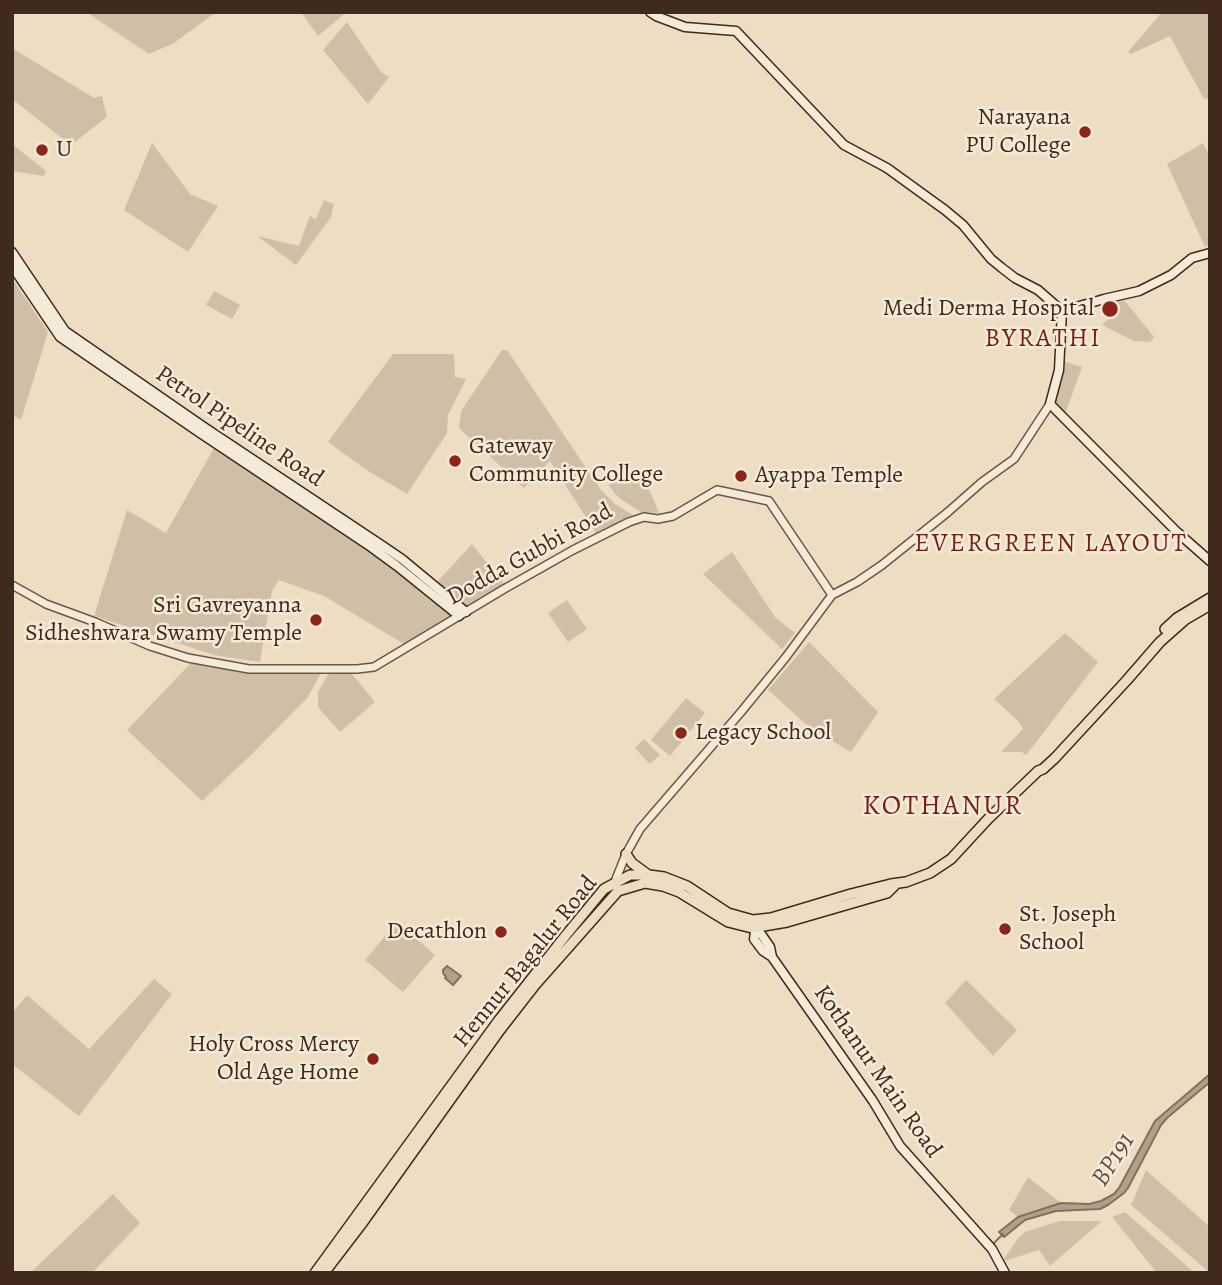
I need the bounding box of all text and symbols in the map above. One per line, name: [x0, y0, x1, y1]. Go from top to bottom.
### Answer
place label: Narayana PU College: [965, 104, 1071, 160]
marker: Narayana PU College: [1077, 124, 1093, 140]
place label: U: [56, 136, 72, 164]
marker: U: [34, 142, 50, 158]
place label: Medi Derma Hospital: [883, 295, 1094, 323]
marker: Medi Derma Hospital: [1100, 299, 1120, 319]
district label: BYRATHI: [985, 324, 1101, 356]
street label: Petrol Pipeline Road: [149, 360, 329, 494]
place label: Gateway Community College: [469, 433, 663, 489]
marker: Gateway Community College: [447, 453, 463, 469]
place label: Ayappa Temple: [755, 462, 903, 490]
marker: Ayappa Temple: [733, 468, 749, 484]
street label: Dodda Gubbi Road: [442, 498, 618, 612]
district label: EVERGREEN LAYOUT: [916, 529, 1186, 561]
place label: Sri Gavreyanna Sidheshwara Swamy Temple: [25, 592, 302, 648]
marker: Sri Gavreyanna Sidheshwara Swamy Temple: [308, 612, 324, 628]
place label: Legacy School: [695, 719, 831, 747]
marker: Legacy School: [673, 725, 689, 741]
district label: KOTHANUR: [864, 790, 1022, 824]
street label: Hennur Bagalur Road: [448, 870, 604, 1054]
place label: St. Joseph School: [1019, 901, 1116, 957]
place label: Decathlon: [387, 918, 487, 946]
marker: St. Joseph School: [997, 921, 1013, 937]
marker: Decathlon: [493, 924, 509, 940]
street label: Kothanur Main Road: [807, 980, 947, 1164]
place label: Holy Cross Mercy Old Age Home: [188, 1031, 359, 1087]
marker: Holy Cross Mercy Old Age Home: [365, 1051, 381, 1067]
water label: BP191: [1086, 1127, 1142, 1193]

